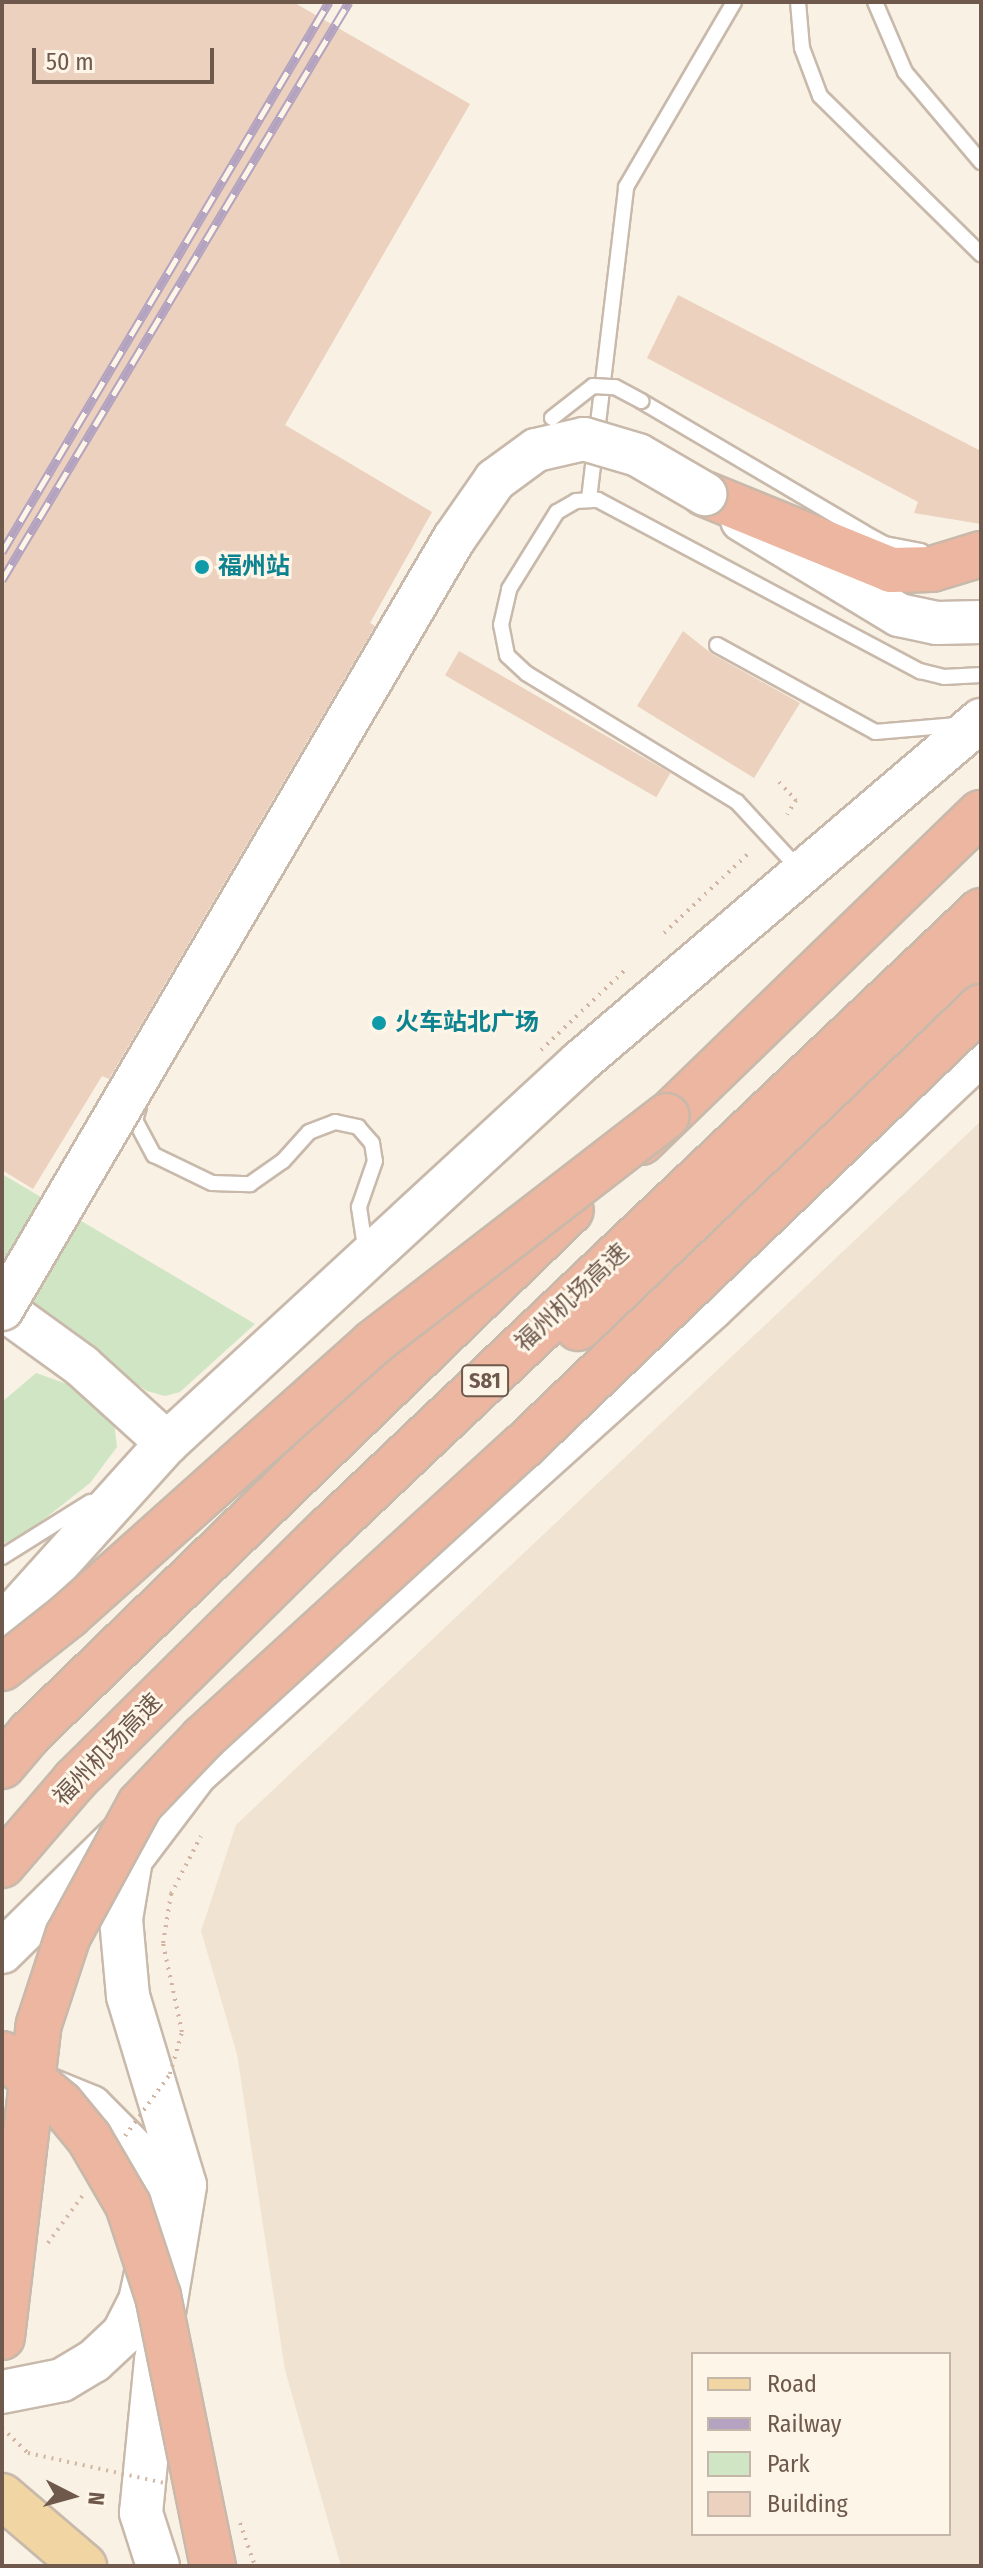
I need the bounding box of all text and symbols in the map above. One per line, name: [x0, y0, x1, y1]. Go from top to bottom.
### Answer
scale bar: [36, 32, 218, 82]
text: 50 m: [46, 48, 94, 76]
place label: 福州站: [218, 553, 290, 581]
marker: 福州站: [193, 558, 211, 576]
place label: 火车站北广场: [395, 1009, 539, 1037]
marker: 火车站北广场: [370, 1014, 388, 1032]
street label: 福州机场高速: [510, 1238, 634, 1358]
road number: S81: [461, 1363, 509, 1399]
street label: 福州机场高速: [48, 1688, 168, 1812]
legend: [691, 2352, 951, 2536]
text: Road: [767, 2370, 817, 2398]
text: Railway: [767, 2410, 842, 2438]
text: Park: [767, 2450, 810, 2478]
north arrow: [32, 2456, 112, 2536]
text: Building: [767, 2490, 848, 2518]
text: N: [82, 2491, 110, 2507]

